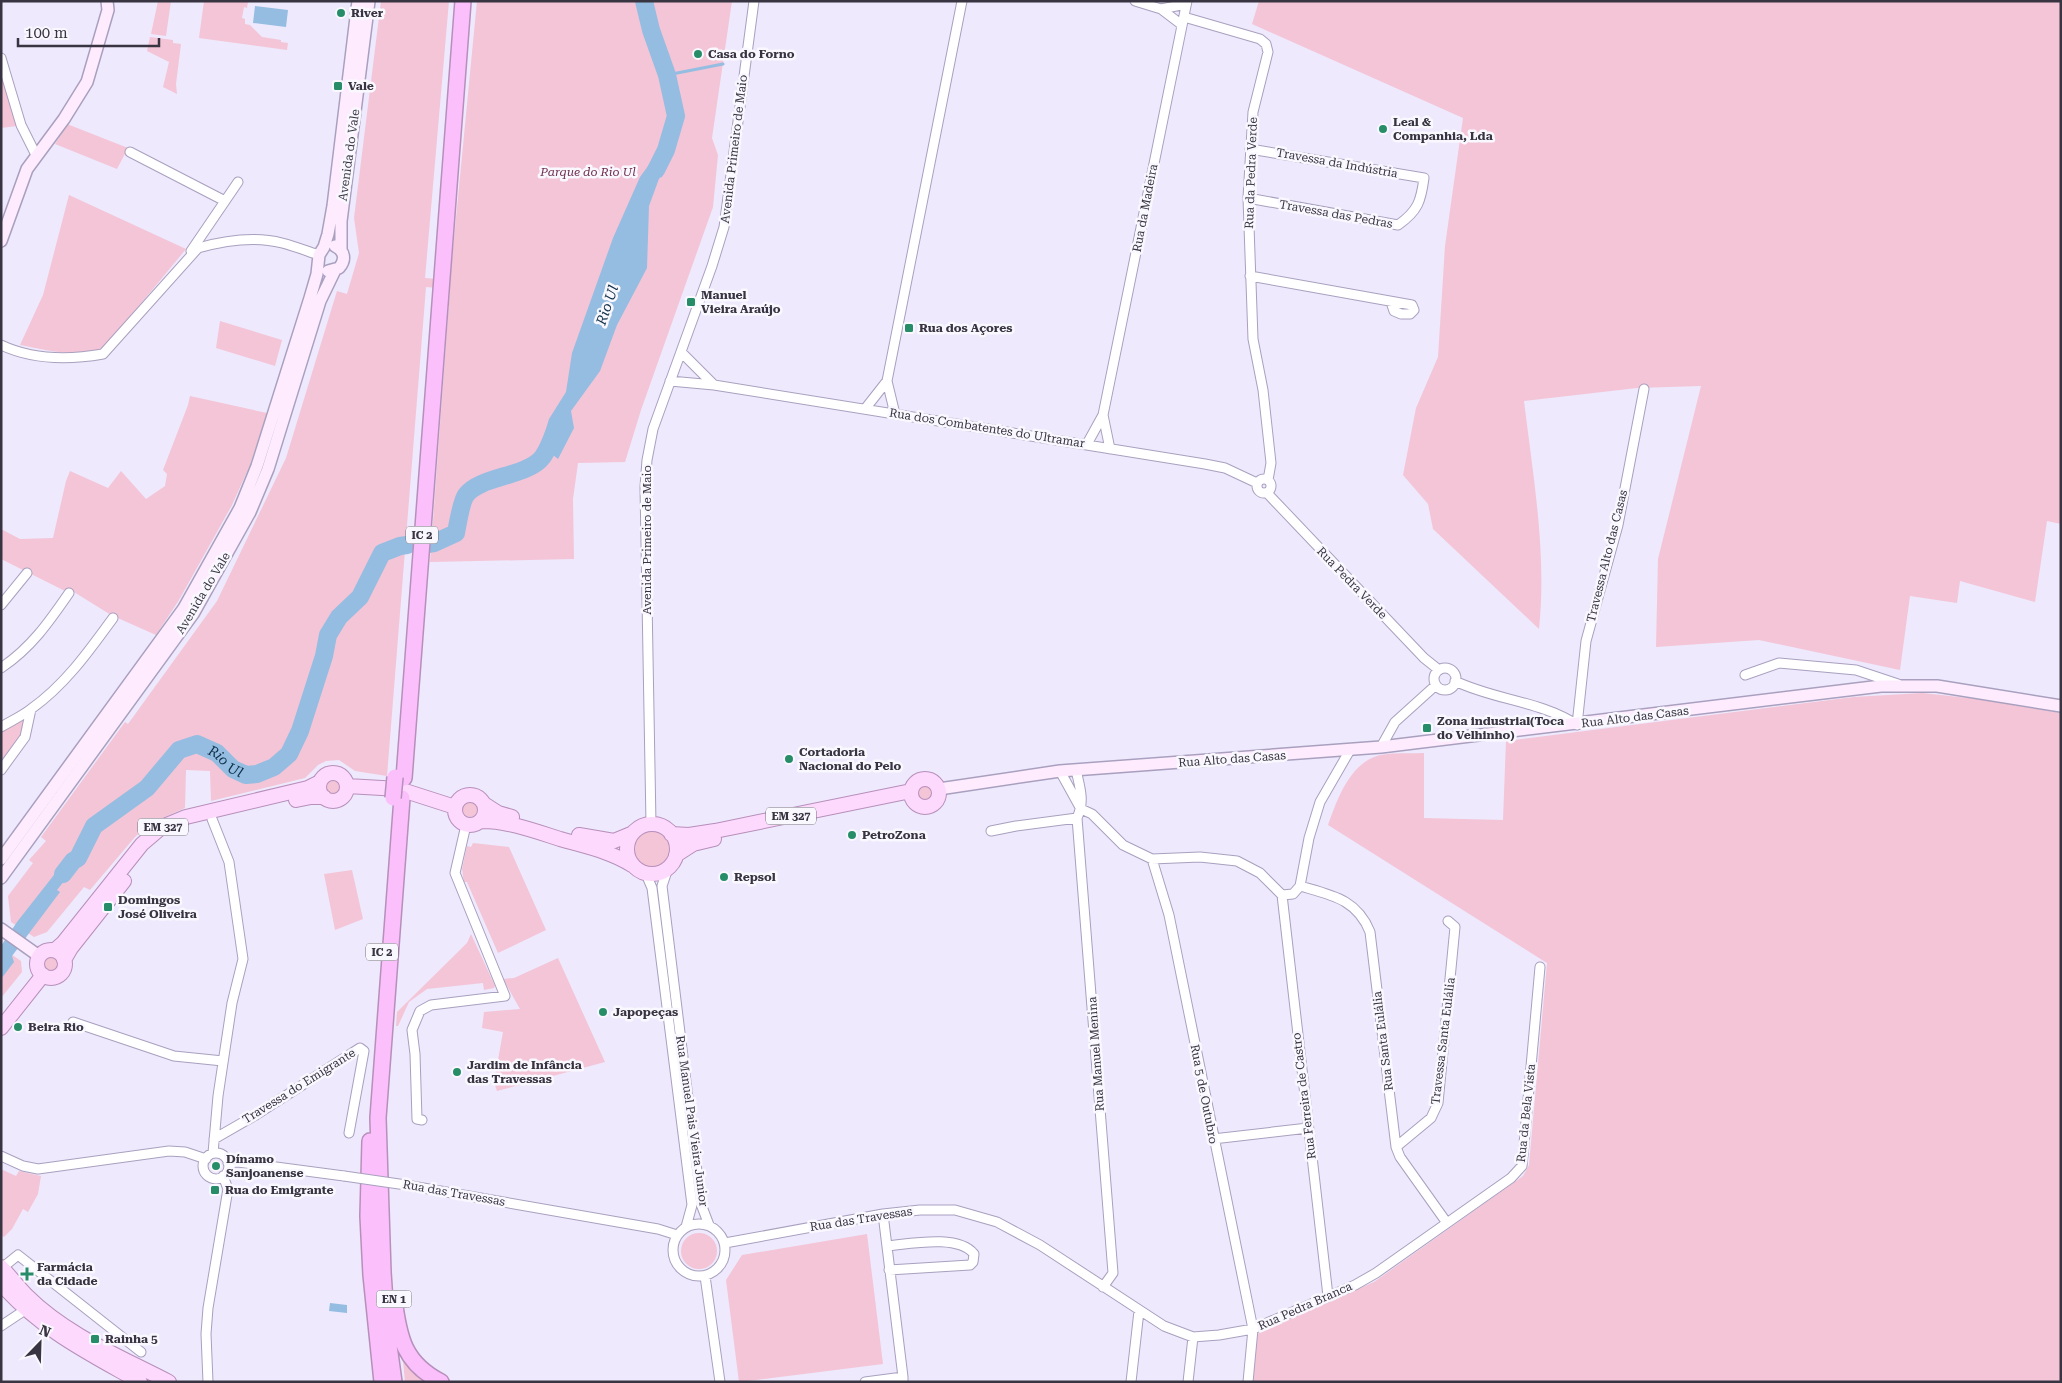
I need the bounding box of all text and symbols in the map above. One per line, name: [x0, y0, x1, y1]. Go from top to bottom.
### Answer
place label: River: [351, 6, 384, 20]
marker: River: [335, 7, 347, 19]
scale bar: [18, 15, 159, 47]
text: 100 m: [25, 24, 68, 42]
place label: Casa do Forno: [708, 47, 795, 61]
marker: Casa do Forno: [692, 48, 704, 60]
street label: Avenida Primeiro de Maio: [718, 74, 750, 224]
place label: Vale: [348, 79, 374, 93]
marker: Vale: [332, 80, 344, 92]
street label: Avenida do Vale: [336, 108, 362, 202]
place label: Leal & Companhia, Lda: [1393, 115, 1493, 143]
street label: Rua da Pedra Verde: [1242, 116, 1260, 229]
marker: Leal & Companhia, Lda: [1377, 123, 1389, 135]
street label: Travessa da Indústria: [1275, 145, 1399, 181]
street label: Rua da Madeira: [1130, 162, 1161, 253]
park label: Parque do Rio Ul: [539, 165, 636, 179]
street label: Travessa das Pedras: [1278, 197, 1394, 231]
water label: Rio Ul: [592, 283, 621, 328]
place label: Manuel Vieira Araújo: [701, 288, 781, 316]
marker: Manuel Vieira Araújo: [685, 296, 697, 308]
place label: Rua dos Açores: [919, 321, 1012, 335]
marker: Rua dos Açores: [903, 322, 915, 334]
street label: Rua dos Combatentes do Ultramar: [888, 406, 1086, 450]
street label: Avenida Primeiro de Maio: [640, 465, 654, 615]
street label: Travessa Alto das Casas: [1584, 488, 1630, 624]
road number: IC 2: [406, 526, 438, 544]
street label: Rua Pedra Verde: [1314, 544, 1390, 622]
street label: Avenida do Vale: [173, 549, 233, 636]
street label: Rua Alto das Casas: [1581, 703, 1690, 731]
place label: Zona industrial(Toca do Velhinho): [1437, 714, 1564, 742]
marker: Zona industrial(Toca do Velhinho): [1421, 722, 1433, 734]
water label: Rio Ul: [205, 742, 246, 780]
place label: Cortadoria Nacional do Pelo: [799, 745, 902, 773]
street label: Rua Alto das Casas: [1178, 748, 1287, 770]
marker: Cortadoria Nacional do Pelo: [783, 753, 795, 765]
road number: EM 327: [766, 808, 816, 824]
road number: EM 327: [138, 819, 188, 836]
place label: PetroZona: [862, 828, 926, 842]
marker: PetroZona: [846, 829, 858, 841]
place label: Repsol: [734, 870, 776, 884]
marker: Repsol: [718, 871, 730, 883]
place label: Domingos José Oliveira: [118, 893, 197, 921]
marker: Domingos José Oliveira: [102, 901, 114, 913]
road number: IC 2: [366, 944, 398, 960]
street label: Travessa Santa Eulália: [1428, 976, 1458, 1105]
street label: Rua Santa Eulália: [1370, 990, 1396, 1092]
street label: Rua Manuel Menina: [1085, 996, 1107, 1112]
place label: Japopeças: [613, 1005, 678, 1019]
marker: Japopeças: [597, 1006, 609, 1018]
place label: Beira Rio: [28, 1020, 84, 1034]
marker: Beira Rio: [12, 1021, 24, 1033]
street label: Rua Ferreira de Castro: [1289, 1032, 1319, 1160]
street label: Rua Manuel Pais Vieira Junior: [673, 1034, 711, 1208]
street label: Rua 5 de Outubro: [1187, 1043, 1221, 1145]
street label: Travessa do Emigrante: [240, 1045, 358, 1126]
place label: Jardim de Infância das Travessas: [467, 1058, 582, 1086]
street label: Rua da Bela Vista: [1514, 1063, 1538, 1163]
marker: Jardim de Infância das Travessas: [451, 1066, 463, 1078]
place label: Dínamo Sanjoanense: [226, 1152, 304, 1180]
marker: Dínamo Sanjoanense: [210, 1160, 222, 1172]
street label: Rua das Travessas: [402, 1177, 507, 1209]
place label: Rua do Emigrante: [225, 1183, 334, 1197]
marker: Rua do Emigrante: [209, 1184, 221, 1196]
street label: Rua das Travessas: [809, 1204, 914, 1234]
place label: Farmácia da Cidade: [37, 1260, 98, 1288]
marker: Farmácia da Cidade: [21, 1268, 33, 1280]
street label: Rua Pedra Branca: [1256, 1279, 1355, 1333]
road number: EN 1: [376, 1290, 412, 1308]
north arrow: [15, 1318, 65, 1368]
text: N: [37, 1322, 53, 1341]
place label: Rainha 5: [105, 1332, 158, 1346]
marker: Rainha 5: [89, 1333, 101, 1345]

